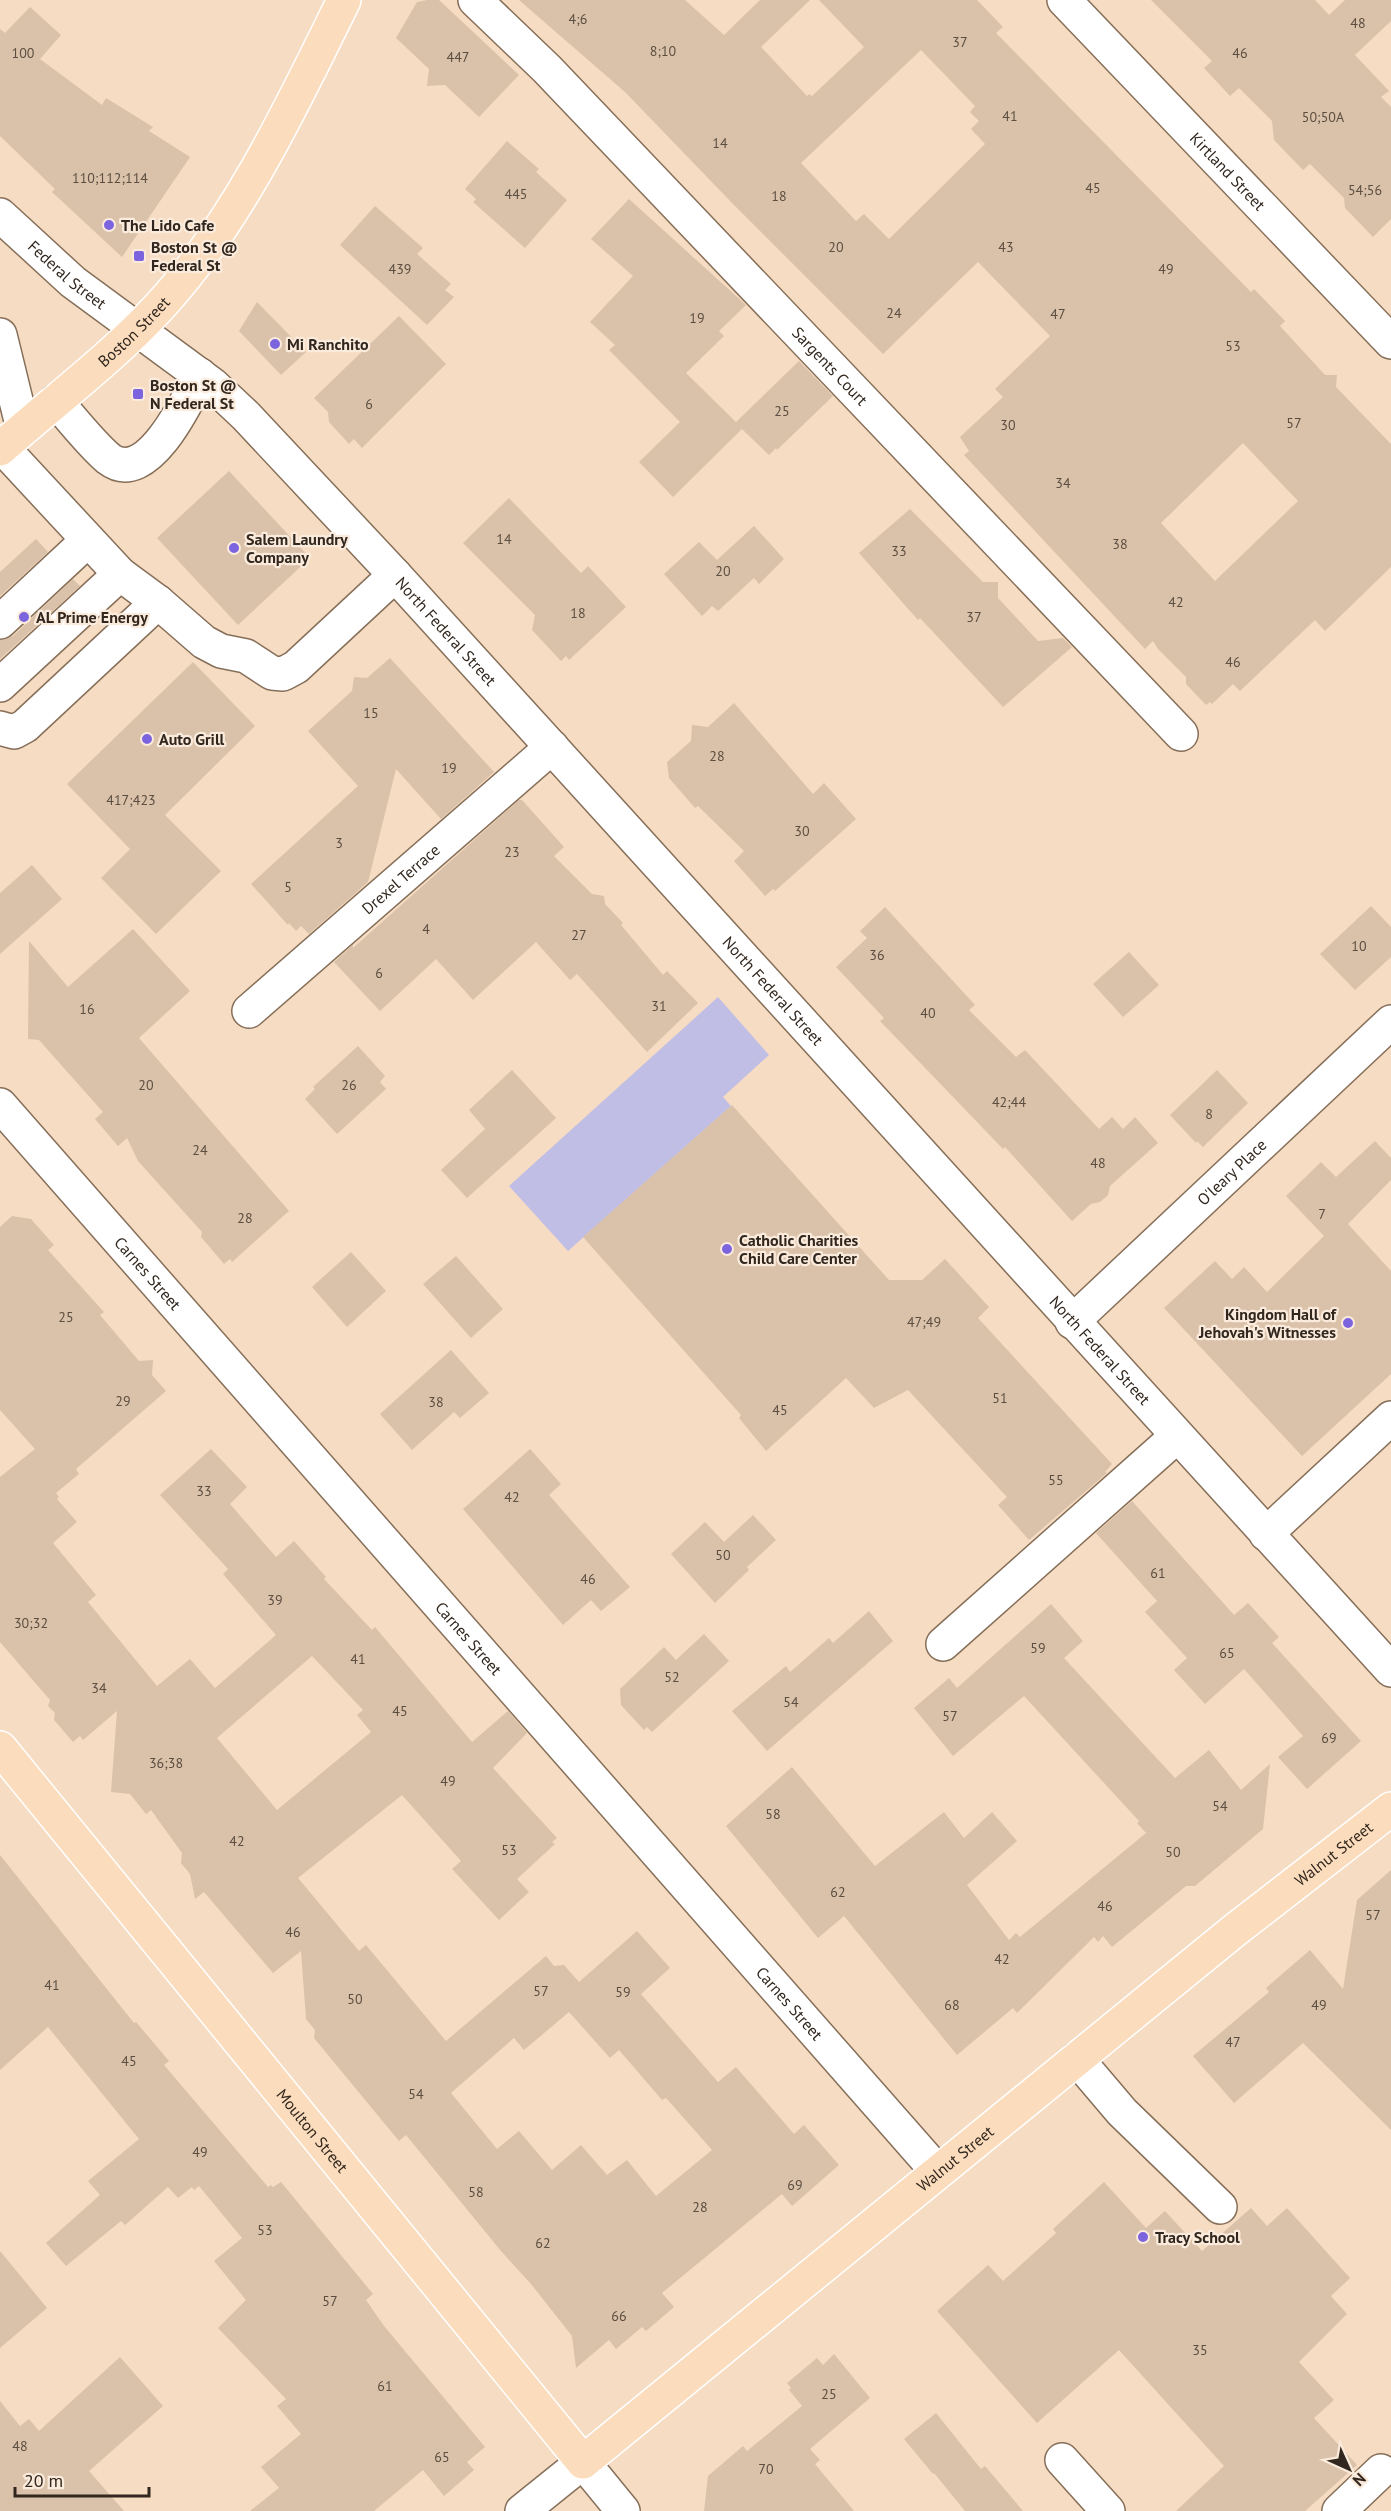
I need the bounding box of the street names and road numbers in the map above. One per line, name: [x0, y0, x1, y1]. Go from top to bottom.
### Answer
street label: Kirtland Street: [1186, 128, 1270, 215]
street label: Federal Street: [24, 236, 111, 314]
street label: Boston Street: [94, 292, 174, 371]
street label: Sargents Court: [788, 322, 873, 410]
street label: North Federal Street: [392, 573, 501, 690]
street label: Drexel Terrace: [357, 840, 444, 918]
street label: North Federal Street: [719, 932, 828, 1050]
street label: O'leary Place: [1193, 1135, 1270, 1209]
street label: Carnes Street: [110, 1232, 186, 1314]
street label: North Federal Street: [1046, 1292, 1155, 1409]
street label: Carnes Street: [431, 1597, 507, 1680]
street label: Walnut Street: [1291, 1817, 1377, 1890]
street label: Carnes Street: [752, 1962, 828, 2045]
street label: Moulton Street: [272, 2085, 353, 2177]
street label: Walnut Street: [913, 2121, 998, 2196]

